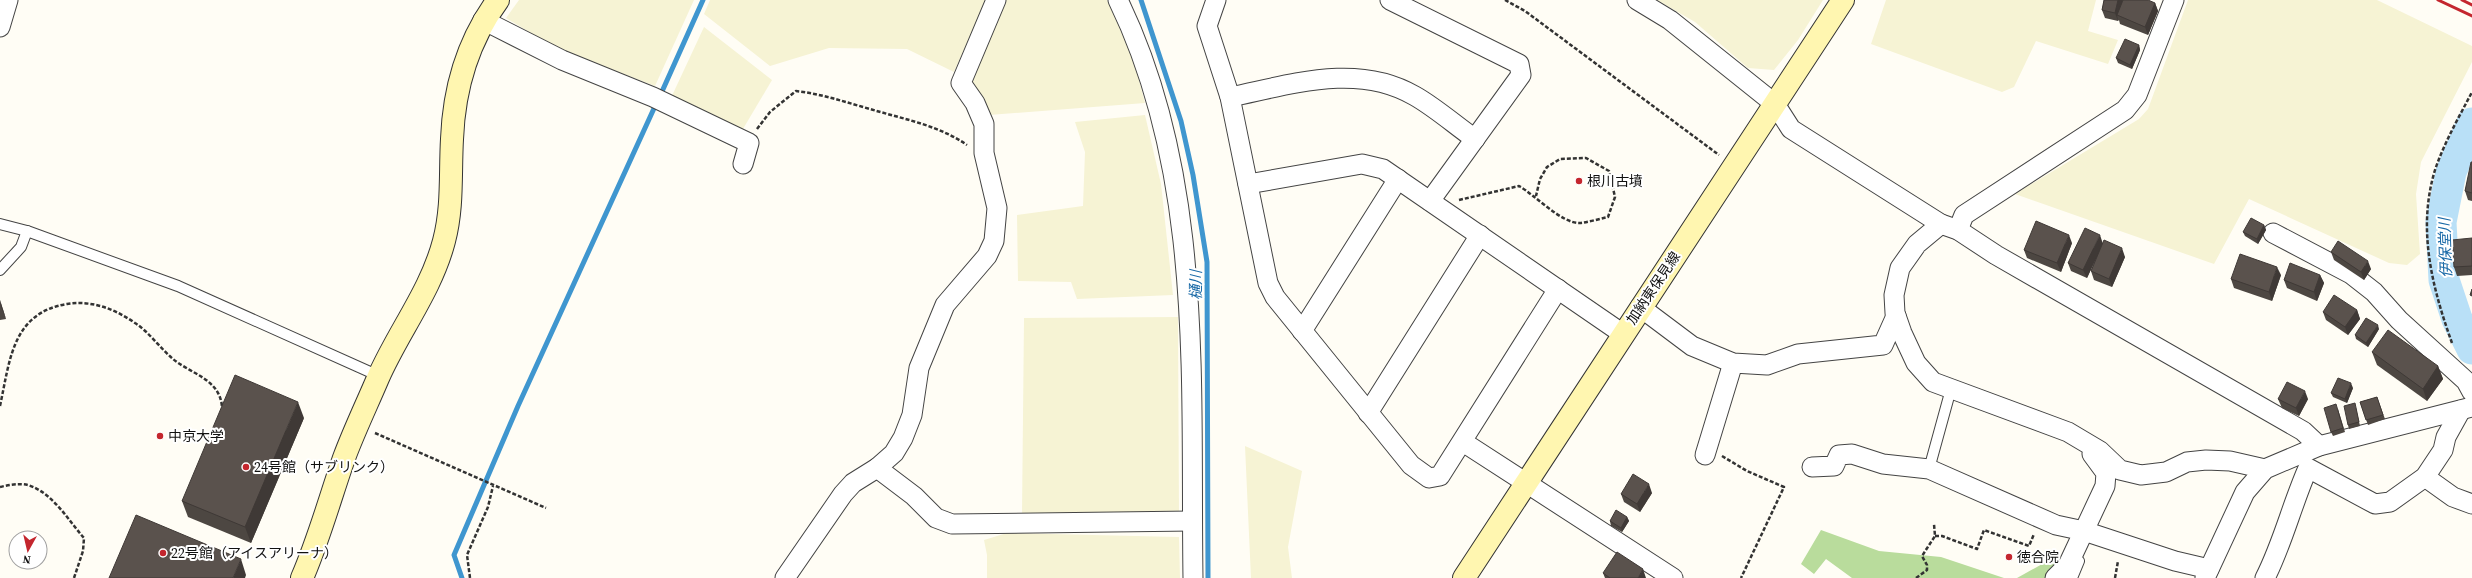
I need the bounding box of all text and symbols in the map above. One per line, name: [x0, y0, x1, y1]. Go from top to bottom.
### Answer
place label: 根川古墳: [1587, 171, 1643, 191]
marker: 根川古墳: [1574, 176, 1584, 186]
water label: 伊保堂川: [2433, 216, 2457, 278]
street label: 加納東保見線: [1621, 248, 1685, 328]
water label: 樋川: [1185, 268, 1206, 300]
place label: 中京大学: [168, 426, 224, 446]
marker: 中京大学: [155, 431, 165, 441]
place label: 24号館（サブリンク）: [254, 457, 394, 477]
marker: 24号館（サブリンク）: [241, 462, 251, 472]
north arrow: [8, 530, 48, 570]
place label: 22号館（アイスアリーナ）: [171, 543, 338, 563]
place label: 徳合院: [2017, 547, 2059, 567]
marker: 22号館（アイスアリーナ）: [158, 548, 168, 558]
text: N: [22, 551, 32, 567]
marker: 徳合院: [2004, 552, 2014, 562]

